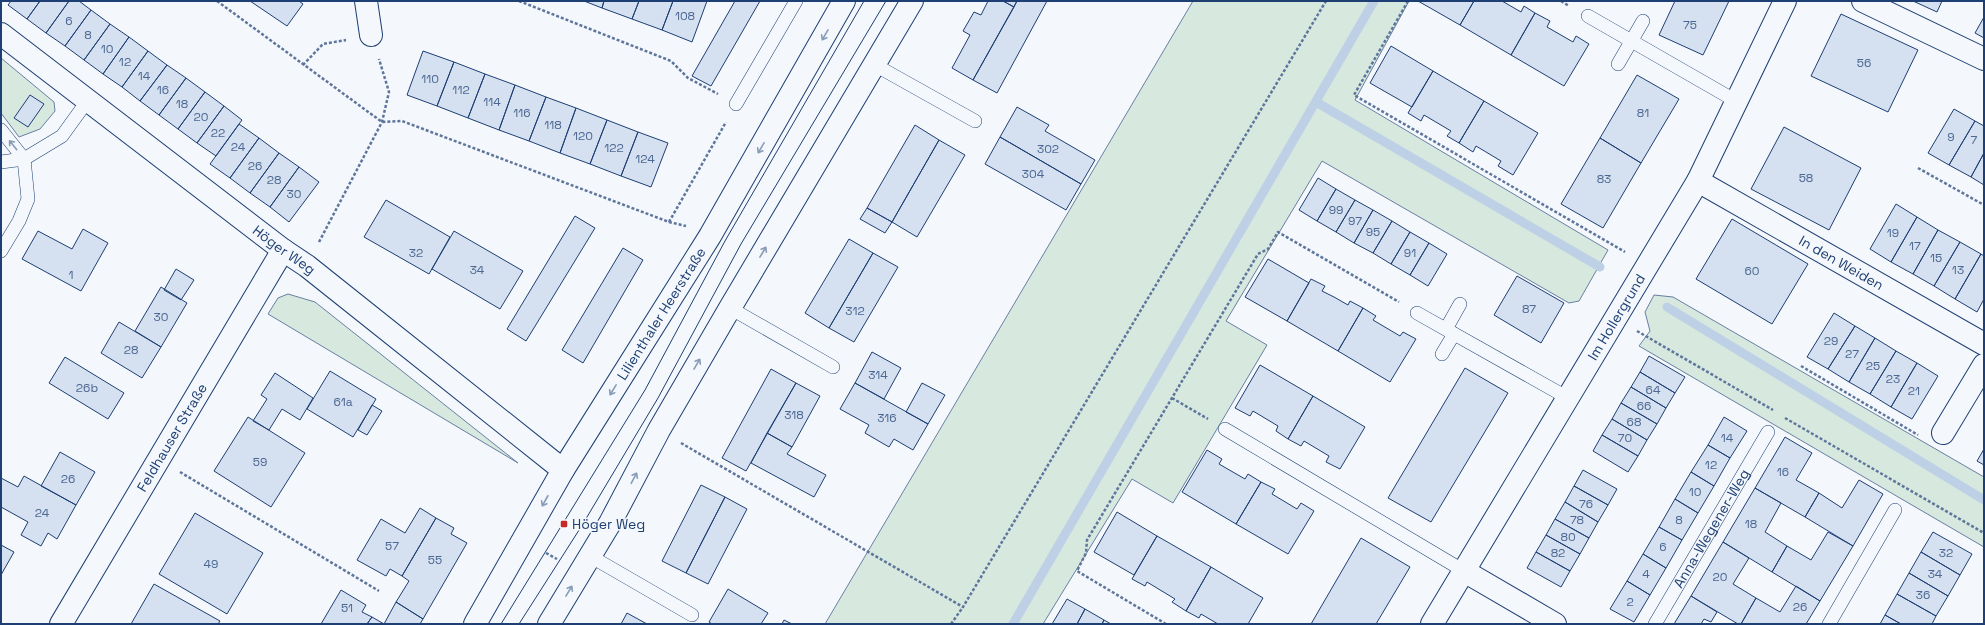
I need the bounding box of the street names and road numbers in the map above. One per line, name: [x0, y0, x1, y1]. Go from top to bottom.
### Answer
street label: Höger Weg: [249, 221, 319, 278]
street label: In den Weiden: [1796, 231, 1887, 294]
street label: Lilienthaler Heerstraße: [613, 244, 710, 383]
street label: Im Hollergrund: [1583, 271, 1649, 364]
street label: Feldhauser Straße: [133, 380, 211, 495]
street label: Anna-Wegener-Weg: [1669, 466, 1753, 591]

